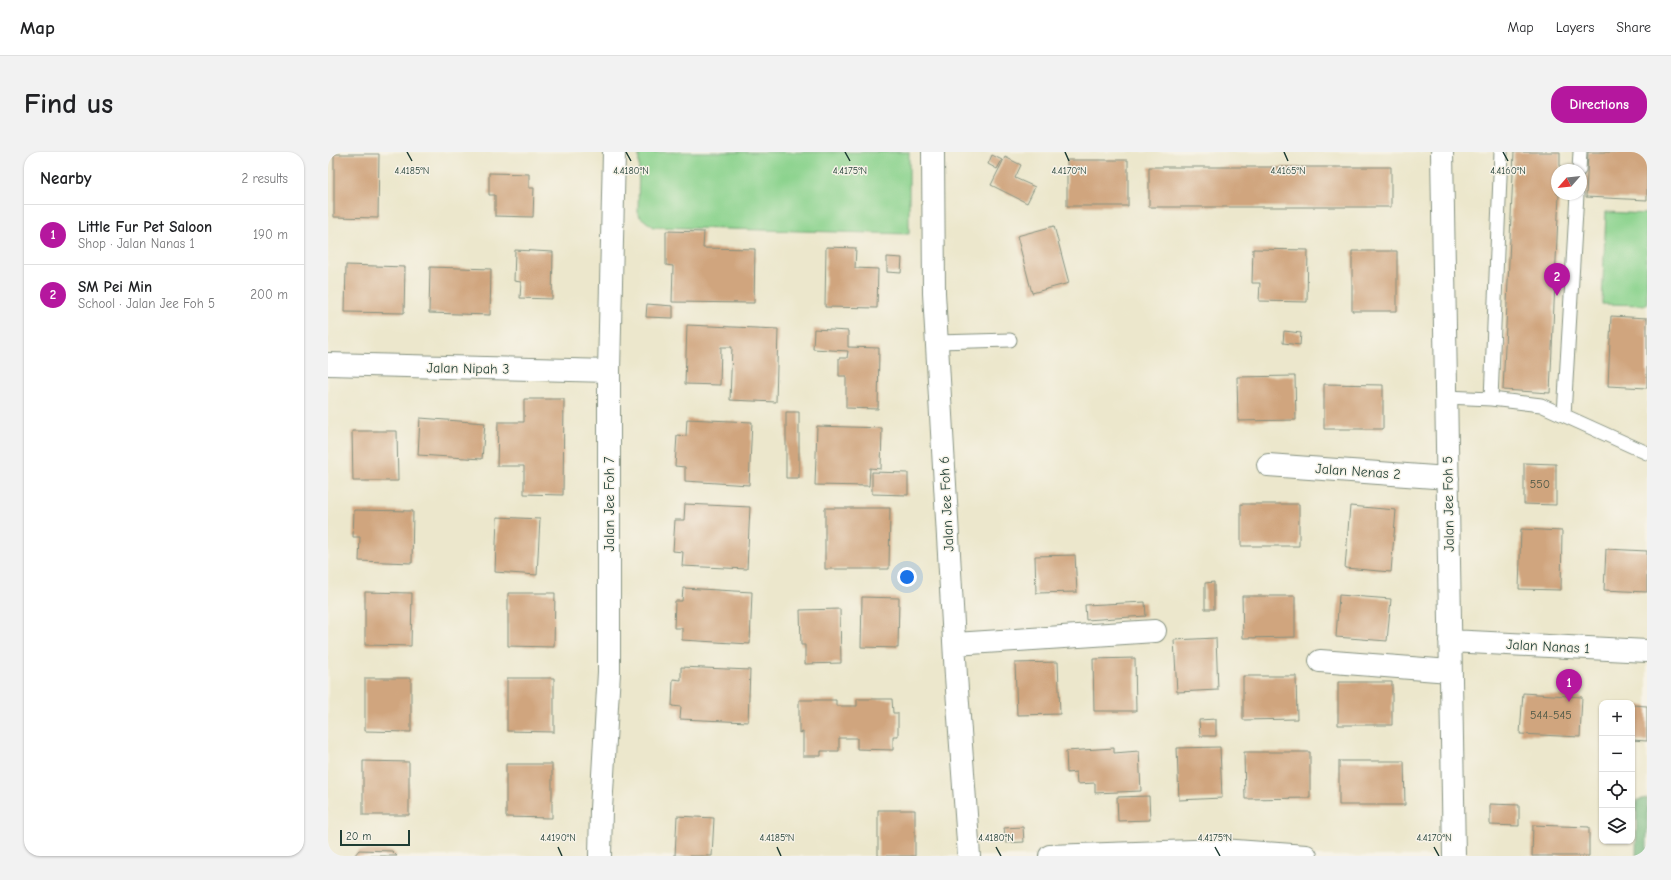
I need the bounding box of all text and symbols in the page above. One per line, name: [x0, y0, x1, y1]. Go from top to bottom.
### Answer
text: Map: [20, 17, 55, 39]
text: Map: [1507, 19, 1534, 36]
text: Layers: [1556, 19, 1594, 36]
text: Share: [1616, 19, 1651, 36]
button: Directions: [1551, 86, 1647, 123]
text: Find us: [24, 88, 113, 120]
north arrow: [1551, 164, 1587, 200]
text: 4.4185°N: [395, 165, 429, 177]
text: 4.4180°N: [613, 165, 649, 177]
text: 4.4175°N: [833, 165, 867, 177]
text: 4.4170°N: [1051, 165, 1087, 177]
text: 4.4165°N: [1270, 165, 1306, 177]
text: 4.4160°N: [1490, 165, 1526, 177]
text: Nearby: [40, 169, 91, 188]
text: 2 results: [241, 171, 288, 186]
text: Little Fur Pet Saloon: [78, 218, 212, 236]
text: 1: [50, 227, 56, 242]
text: 190 m: [253, 227, 288, 242]
text: Shop · Jalan Nanas 1: [78, 236, 195, 251]
pin: 2: [1544, 263, 1570, 296]
text: SM Pei Min: [78, 278, 152, 296]
text: 2: [50, 287, 56, 302]
text: 200 m: [250, 287, 288, 302]
text: School · Jalan Jee Foh 5: [78, 296, 215, 311]
street label: Jalan Nipah 3: [427, 359, 509, 378]
street label: Jalan Jee Foh 7: [601, 456, 618, 551]
street label: Jalan Jee Foh 6: [936, 456, 957, 552]
street label: Jalan Jee Foh 5: [1439, 456, 1458, 552]
street label: Jalan Nenas 2: [1315, 460, 1401, 483]
house number: 550: [1530, 477, 1550, 491]
your location: [897, 567, 917, 587]
street label: Jalan Nanas 1: [1506, 636, 1590, 657]
pin: 1: [1556, 669, 1582, 702]
map controls: [1599, 700, 1635, 844]
button: +: [1599, 700, 1635, 736]
house number: 544-545: [1530, 708, 1572, 722]
button: −: [1599, 736, 1635, 772]
button: locate: [1599, 772, 1635, 808]
button: layers: [1599, 808, 1635, 844]
scale bar: [340, 828, 410, 847]
text: 20 m: [346, 830, 371, 843]
text: 4.4190°N: [540, 832, 576, 844]
text: 4.4185°N: [760, 832, 794, 844]
text: 4.4180°N: [978, 832, 1014, 844]
text: 4.4175°N: [1198, 832, 1232, 844]
text: 4.4170°N: [1416, 832, 1452, 844]

